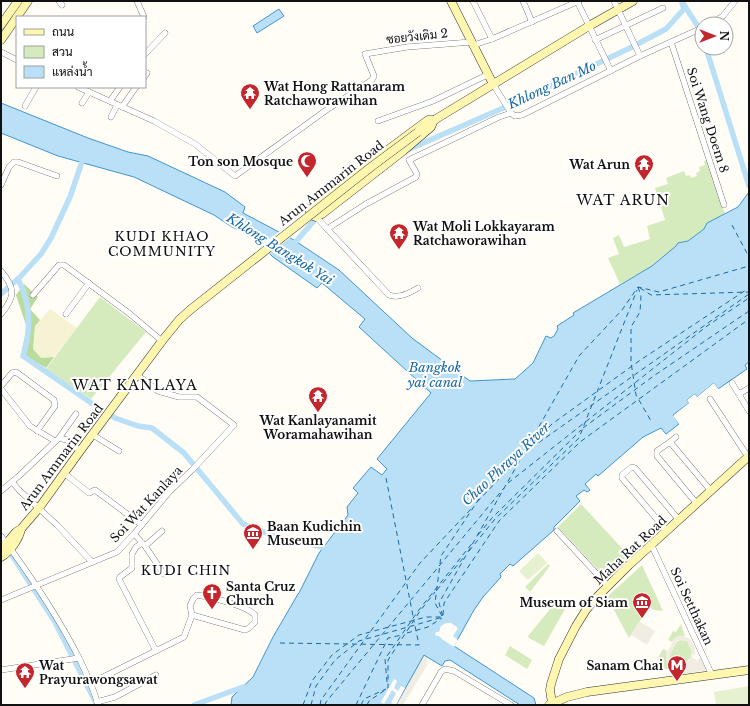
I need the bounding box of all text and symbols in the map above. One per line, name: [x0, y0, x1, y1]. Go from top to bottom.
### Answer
legend: [16, 16, 146, 88]
north arrow: [694, 16, 734, 56]
text: ถนน: [52, 24, 75, 39]
street label: ซอยวังเดิม 2: [385, 25, 449, 47]
text: N: [717, 31, 731, 42]
text: สวน: [52, 44, 73, 59]
water label: Khlong Ban Mo: [504, 57, 599, 113]
text: แหล่งน้ำ: [52, 61, 92, 79]
street label: Soi Wang Doem 8: [684, 65, 732, 175]
place label: Wat Hong Rattanaram Ratchaworawihan: [263, 79, 406, 108]
temple icon: Wat Hong Rattanaram Ratchaworawihan: [239, 82, 261, 110]
street label: Arun Ammarin Road: [275, 137, 387, 229]
mosque icon: Ton son Mosque: [296, 150, 318, 178]
temple icon: Wat Arun: [633, 153, 655, 181]
place label: Ton son Mosque: [188, 154, 293, 169]
place label: Wat Arun: [568, 157, 630, 172]
district label: WAT ARUN: [575, 191, 670, 209]
water label: Khlong Bangkok Yai: [223, 209, 337, 289]
place label: Wat Moli Lokkayaram Ratchaworawihan: [412, 219, 555, 248]
temple icon: Wat Moli Lokkayaram Ratchaworawihan: [388, 222, 410, 250]
district label: KUDI KHAO COMMUNITY: [108, 228, 216, 260]
water label: Bangkok yai canal: [406, 359, 463, 391]
district label: WAT KANLAYA: [71, 376, 198, 394]
temple icon: Wat Kanlayanamit Woramahawihan: [307, 385, 329, 413]
street label: Arun Ammarin Road: [15, 401, 106, 514]
place label: Wat Kanlayanamit Woramahawihan: [259, 413, 377, 442]
water label: Chao Phraya River: [458, 418, 554, 509]
street label: Soi Wat Kanlaya: [107, 462, 186, 545]
street label: Maha Rat Road: [591, 512, 669, 588]
place label: Baan Kudichin Museum: [267, 519, 362, 548]
museum icon: Baan Kudichin Museum: [242, 522, 264, 550]
district label: KUDI CHIN: [141, 562, 231, 579]
street label: Soi Setthakan: [667, 565, 717, 647]
place label: Santa Cruz Church: [226, 579, 296, 608]
church icon: Santa Cruz Church: [201, 582, 223, 610]
museum icon: Museum of Siam: [631, 591, 653, 619]
place label: Museum of Siam: [520, 595, 629, 610]
metro station icon: Sanam Chai: [666, 654, 688, 682]
place label: Wat Prayurawongsawat: [38, 658, 158, 687]
place label: Sanam Chai: [586, 658, 664, 673]
temple icon: Wat Prayurawongsawat: [14, 661, 36, 689]

